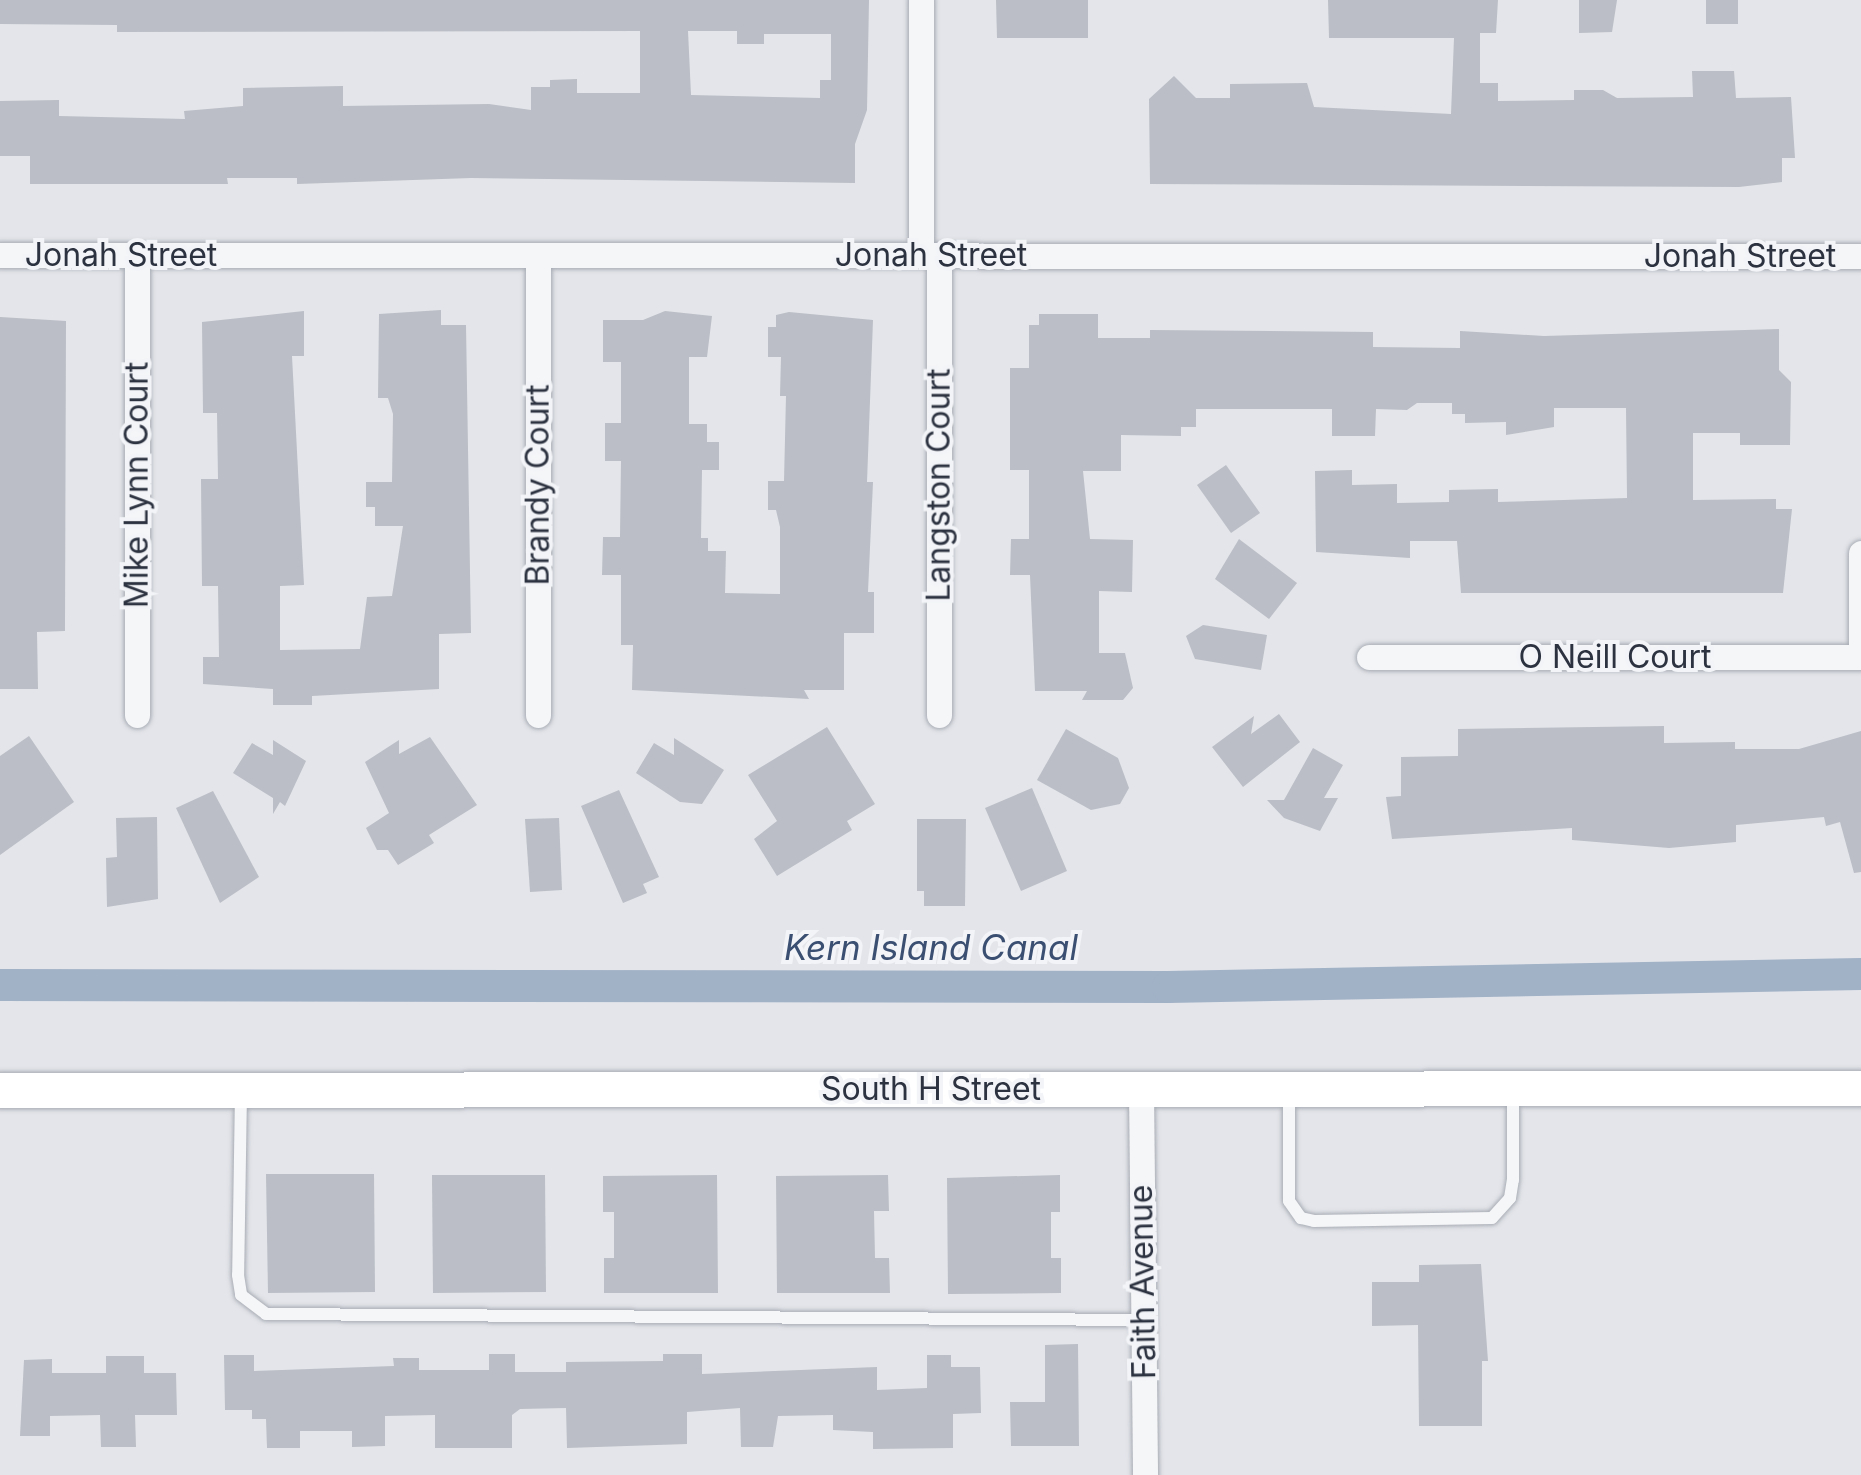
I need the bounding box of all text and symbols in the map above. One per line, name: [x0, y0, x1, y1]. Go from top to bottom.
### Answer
street label: Jonah Street: [25, 236, 217, 274]
street label: Jonah Street: [835, 236, 1027, 274]
street label: Jonah Street: [1644, 237, 1836, 275]
street label: Mike Lynn Court: [118, 362, 156, 608]
street label: Langston Court: [920, 368, 958, 602]
street label: Brandy Court: [519, 384, 557, 586]
street label: O Neill Court: [1519, 638, 1711, 676]
water label: Kern Island Canal: [784, 926, 1078, 968]
street label: South H Street: [821, 1070, 1041, 1108]
street label: Faith Avenue: [1122, 1184, 1164, 1380]

